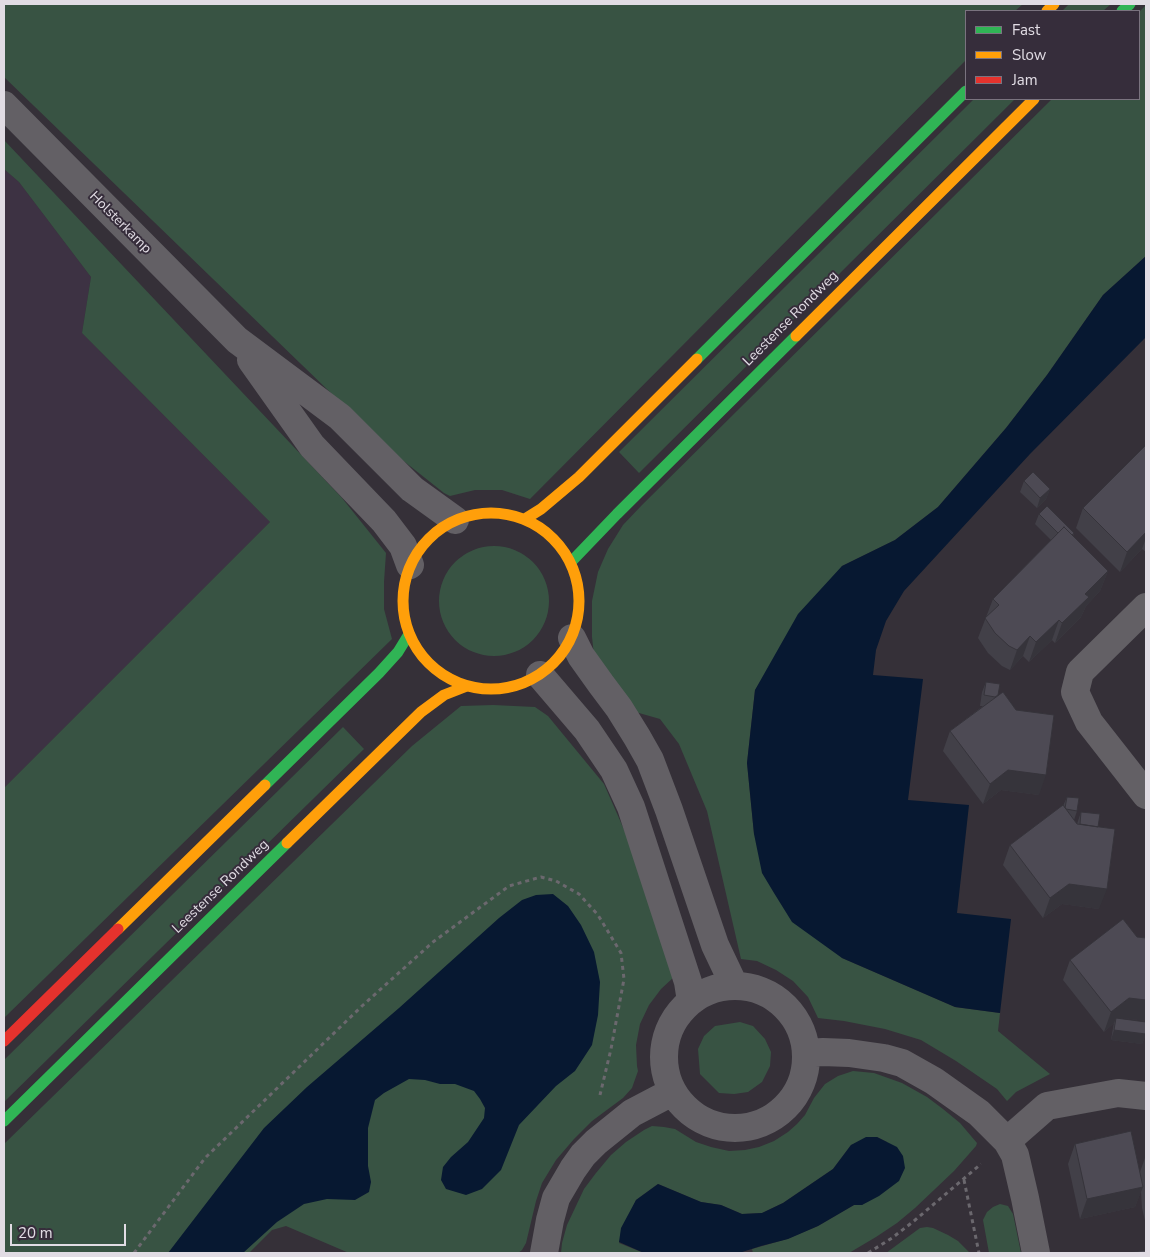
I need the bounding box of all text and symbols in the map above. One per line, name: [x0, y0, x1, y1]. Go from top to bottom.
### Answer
legend: [965, 10, 1140, 100]
text: Fast: [1012, 20, 1040, 40]
text: Slow: [1012, 45, 1046, 65]
text: Jam: [1012, 70, 1038, 90]
street label: Holsterkamp: [85, 188, 155, 258]
street label: Leestense Rondweg: [740, 268, 842, 370]
street label: Leestense Rondweg: [169, 837, 273, 937]
scale bar: [12, 1214, 129, 1246]
text: 20 m: [18, 1223, 53, 1243]

